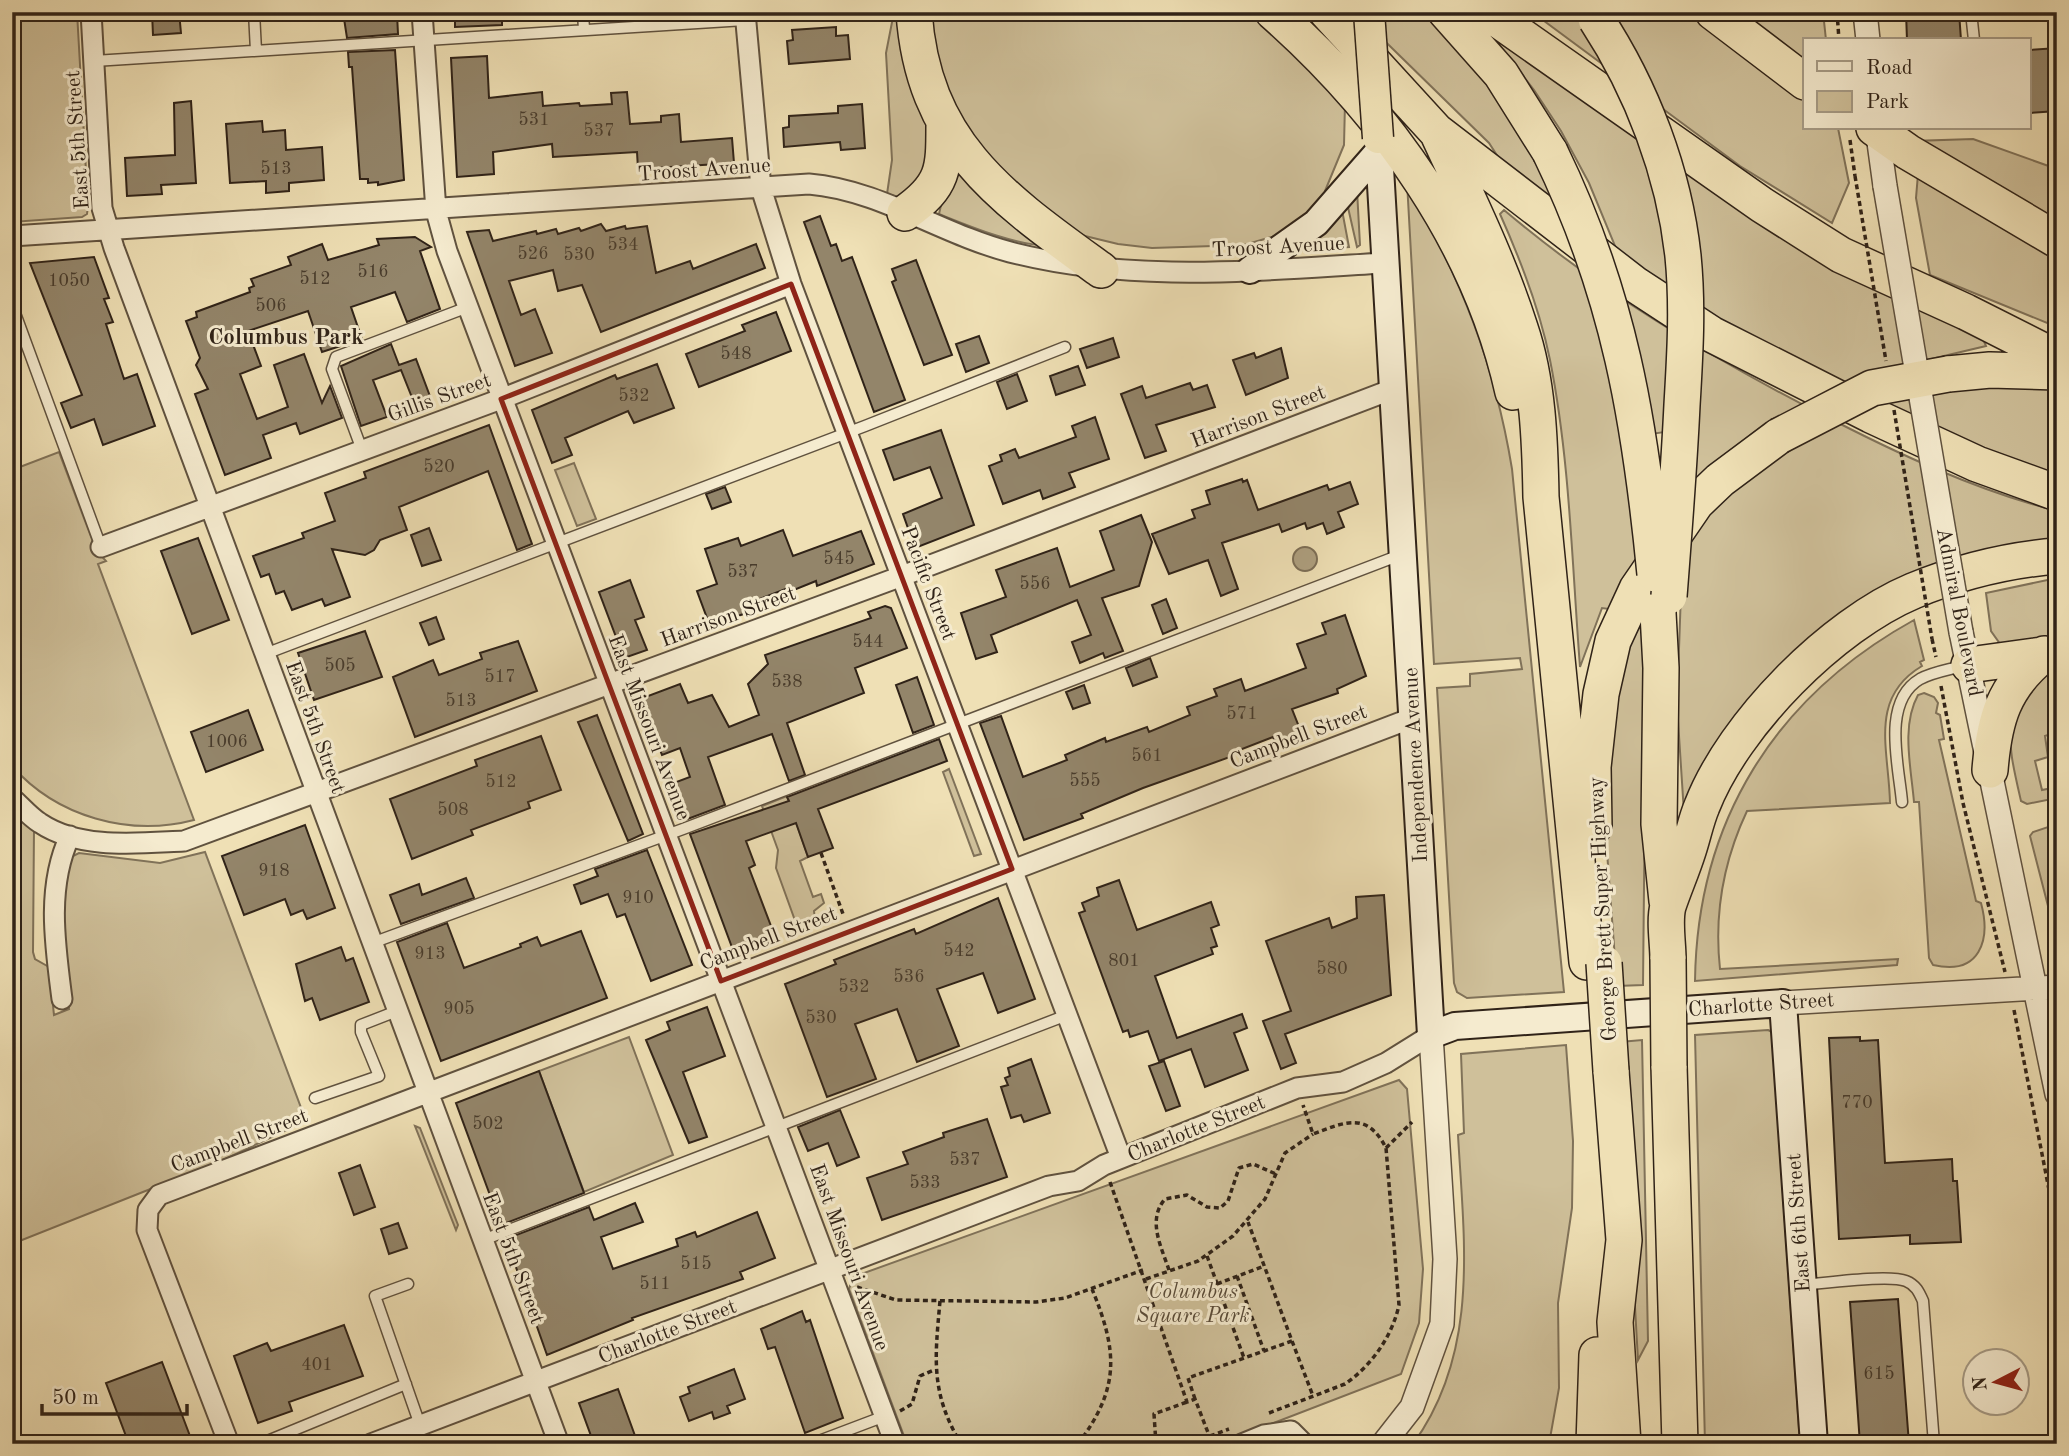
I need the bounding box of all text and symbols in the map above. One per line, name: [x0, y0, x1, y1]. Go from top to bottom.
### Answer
legend: [1803, 38, 2030, 130]
text: Road: [1866, 58, 1913, 79]
street label: East 5th Street: [63, 69, 94, 210]
text: Park: [1866, 92, 1909, 113]
house number: 531: [518, 111, 550, 129]
house number: 537: [583, 122, 615, 140]
street label: Troost Avenue: [637, 155, 771, 186]
house number: 513: [260, 160, 292, 178]
street label: Troost Avenue: [1211, 234, 1345, 261]
house number: 534: [607, 236, 639, 254]
house number: 526: [517, 245, 549, 263]
house number: 530: [563, 246, 595, 264]
house number: 516: [357, 263, 389, 281]
house number: 512: [299, 270, 331, 288]
house number: 1050: [48, 272, 90, 290]
house number: 506: [255, 297, 287, 315]
district label: Columbus Park: [208, 326, 364, 349]
house number: 548: [720, 345, 752, 363]
street label: Gillis Street: [385, 370, 494, 427]
street label: Harrison Street: [1188, 382, 1329, 453]
house number: 532: [618, 387, 650, 405]
house number: 520: [423, 458, 455, 476]
street label: Pacific Street: [896, 524, 959, 643]
street label: Admiral Boulevard: [1932, 526, 1985, 699]
house number: 545: [823, 550, 855, 568]
house number: 537: [727, 563, 759, 581]
house number: 556: [1019, 575, 1051, 593]
street label: Harrison Street: [658, 583, 799, 652]
street label: East Missouri Avenue: [603, 632, 694, 823]
house number: 544: [852, 633, 884, 651]
house number: 505: [324, 657, 356, 675]
street label: East 5th Street: [281, 658, 348, 797]
street label: Independence Avenue: [1401, 667, 1432, 863]
house number: 517: [484, 668, 516, 686]
house number: 538: [771, 673, 803, 691]
house number: 513: [445, 692, 477, 710]
street label: Campbell Street: [1227, 702, 1370, 773]
house number: 571: [1226, 705, 1258, 723]
house number: 1006: [206, 733, 248, 751]
house number: 561: [1131, 747, 1163, 765]
house number: 555: [1069, 772, 1101, 790]
house number: 512: [485, 773, 517, 791]
street label: George Brett Super Highway: [1586, 776, 1621, 1042]
house number: 508: [437, 801, 469, 819]
house number: 918: [258, 862, 290, 880]
house number: 910: [622, 889, 654, 907]
street label: Campbell Street: [697, 904, 840, 975]
house number: 542: [943, 942, 975, 960]
house number: 913: [414, 945, 446, 963]
house number: 801: [1108, 952, 1140, 970]
house number: 580: [1316, 960, 1348, 978]
house number: 536: [893, 968, 925, 986]
house number: 532: [838, 978, 870, 996]
street label: Charlotte Street: [1687, 990, 1835, 1021]
house number: 905: [443, 1000, 475, 1018]
house number: 530: [805, 1009, 837, 1027]
street label: Charlotte Street: [1125, 1092, 1268, 1167]
house number: 770: [1841, 1094, 1873, 1112]
street label: Campbell Street: [168, 1106, 311, 1177]
house number: 502: [472, 1115, 504, 1133]
house number: 537: [949, 1151, 981, 1169]
street label: East 6th Street: [1784, 1152, 1815, 1293]
street label: East Missouri Avenue: [805, 1161, 892, 1354]
house number: 533: [909, 1174, 941, 1192]
street label: East 5th Street: [478, 1190, 547, 1328]
house number: 515: [680, 1255, 712, 1273]
house number: 511: [639, 1275, 671, 1293]
park label: Columbus Square Park: [1136, 1282, 1250, 1327]
street label: Charlotte Street: [595, 1296, 740, 1368]
north arrow: [1960, 1348, 2030, 1418]
house number: 401: [301, 1356, 333, 1374]
house number: 615: [1863, 1365, 1895, 1383]
scale bar: [42, 1372, 187, 1416]
text: N: [1971, 1375, 1992, 1392]
text: 50 m: [52, 1388, 99, 1409]

